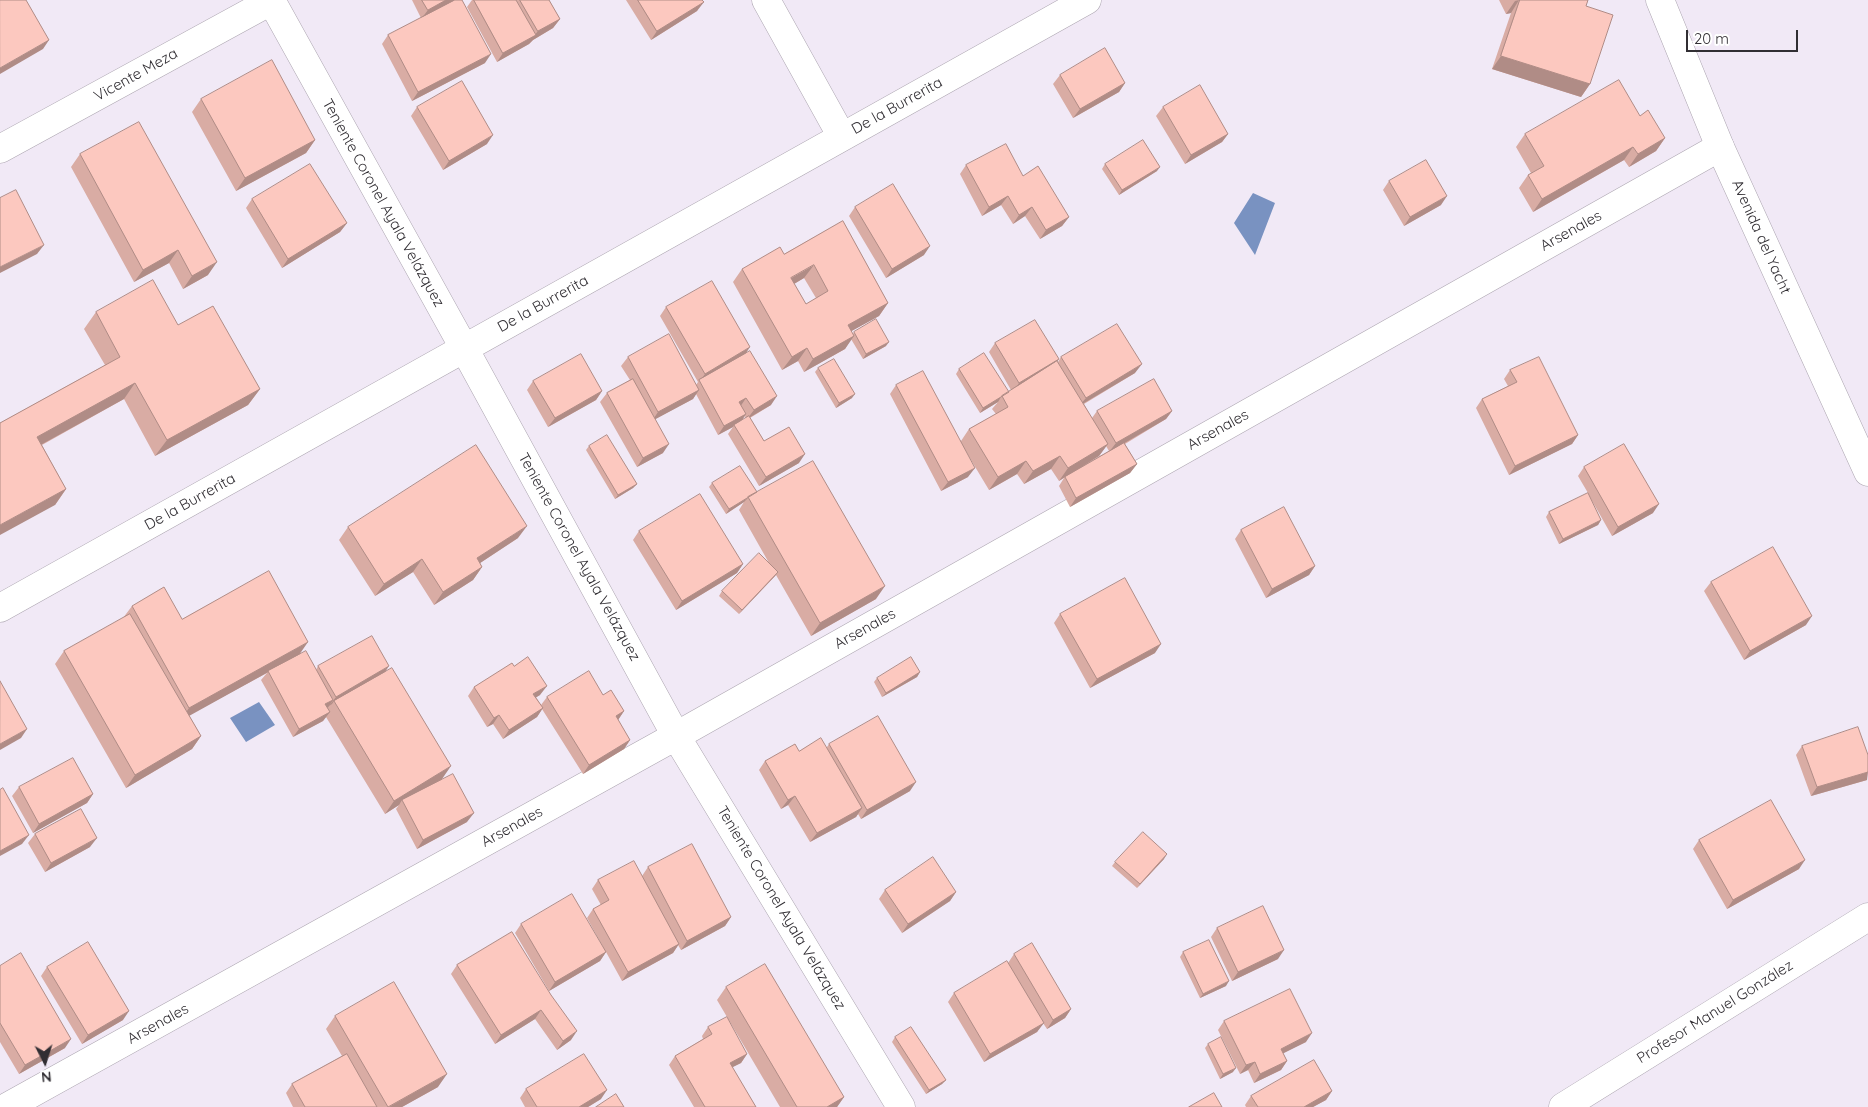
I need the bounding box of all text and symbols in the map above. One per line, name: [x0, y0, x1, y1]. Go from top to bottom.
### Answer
scale bar: [1688, 20, 1800, 52]
text: 20 m: [1694, 29, 1729, 48]
street label: Vicente Meza: [91, 45, 181, 105]
street label: De la Burrerita: [848, 74, 946, 138]
street label: Teniente Coronel Ayala Velázquez: [318, 96, 448, 310]
street label: Avenida del Yacht: [1728, 177, 1794, 297]
street label: Arsenales: [1537, 207, 1605, 255]
street label: De la Burrerita: [494, 272, 592, 336]
street label: Arsenales: [1184, 406, 1252, 454]
street label: Teniente Coronel Ayala Velázquez: [514, 450, 644, 664]
street label: De la Burrerita: [141, 470, 239, 534]
street label: Arsenales: [831, 605, 899, 653]
street label: Arsenales: [478, 803, 546, 851]
street label: Teniente Coronel Ayala Velázquez: [713, 803, 849, 1013]
street label: Profesor Manuel González: [1634, 956, 1796, 1068]
street label: Arsenales: [124, 1000, 192, 1048]
north arrow: [20, 1037, 70, 1087]
text: N: [40, 1068, 52, 1086]

